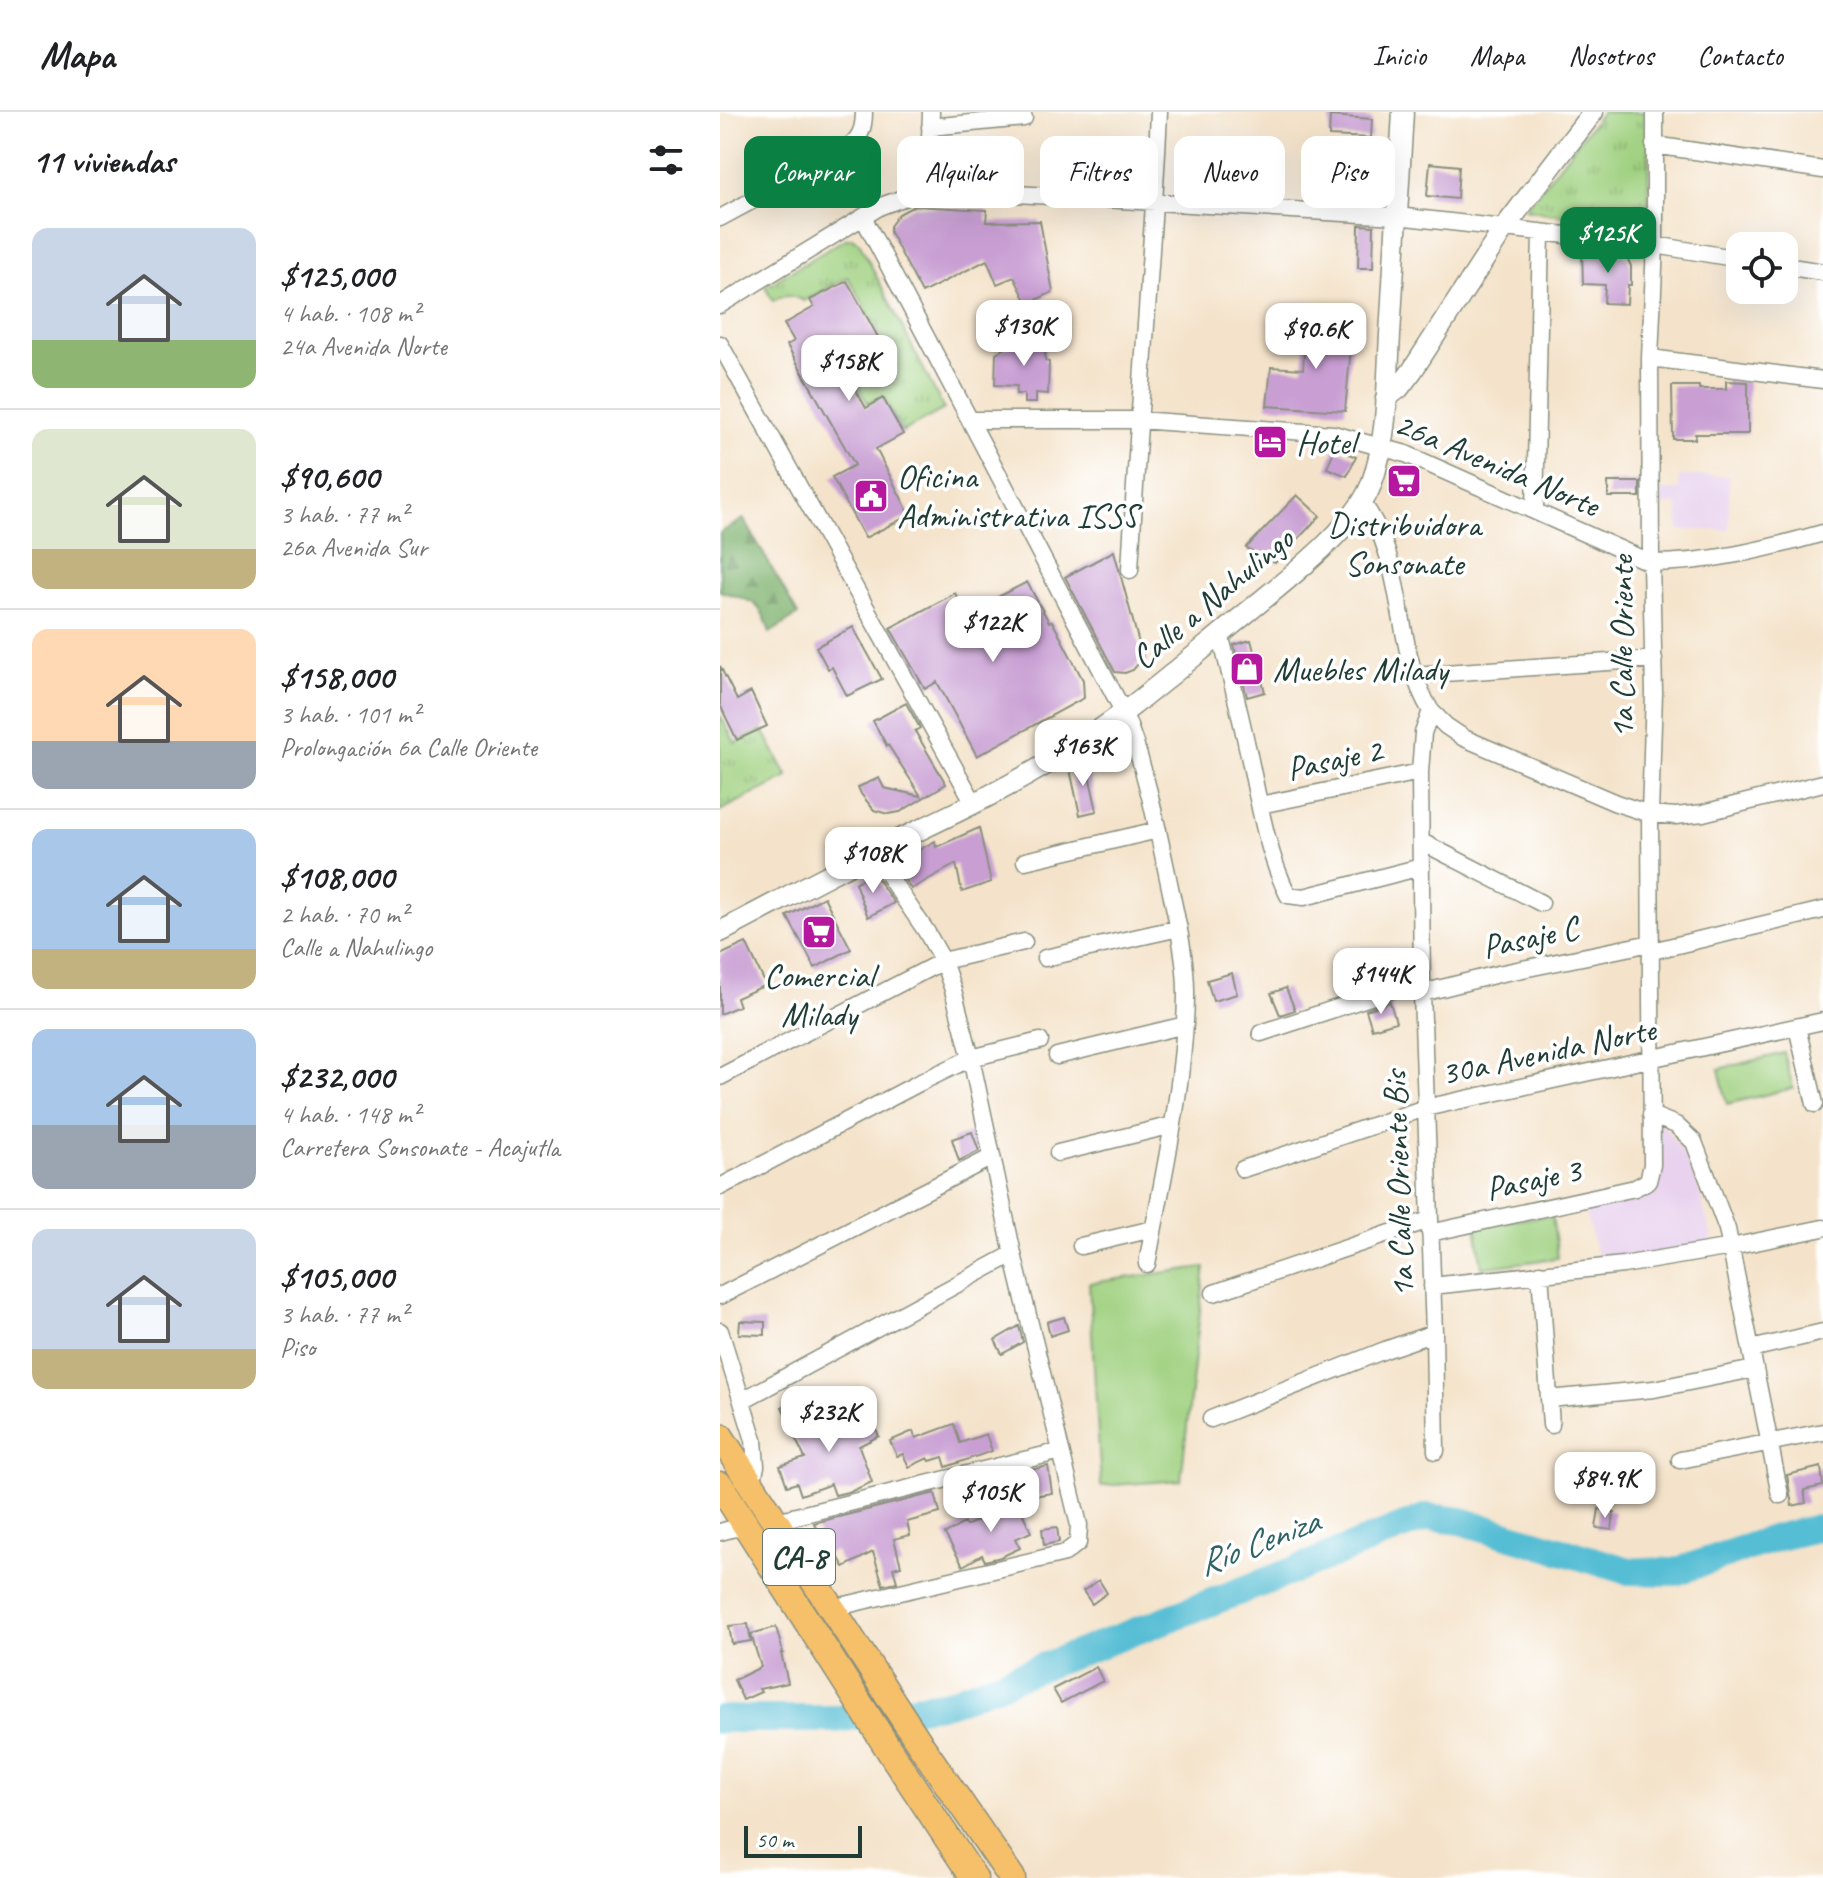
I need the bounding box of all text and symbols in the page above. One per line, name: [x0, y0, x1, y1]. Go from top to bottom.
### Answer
text: Mapa: [40, 32, 115, 79]
text: Inicio: [1372, 38, 1426, 73]
text: Mapa: [1470, 38, 1524, 73]
text: Nosotros: [1568, 38, 1653, 73]
text: Contacto: [1697, 38, 1783, 73]
chip: Comprar: [744, 136, 881, 208]
chip: Alquilar: [897, 136, 1024, 208]
chip: Filtros: [1040, 136, 1158, 208]
chip: Nuevo: [1174, 136, 1285, 208]
chip: Piso: [1301, 136, 1395, 208]
icon: filters: [644, 138, 688, 182]
text: 11 viviendas: [32, 139, 175, 182]
pin: $125K: [1552, 207, 1664, 275]
text: $125K: [1578, 216, 1638, 249]
map controls: [1726, 232, 1798, 304]
button: locate: [1726, 232, 1798, 304]
text: $125,000: [280, 254, 393, 297]
icon: home: [96, 260, 192, 356]
text: 4 hab. · 108 m²: [280, 297, 420, 330]
pin: $130K: [968, 300, 1080, 368]
pin: $90.6K: [1251, 303, 1381, 371]
text: $130K: [994, 309, 1054, 342]
text: $90.6K: [1283, 312, 1349, 345]
text: 24a Avenida Norte: [280, 330, 447, 363]
pin: $158K: [793, 335, 905, 403]
text: $158K: [819, 344, 879, 377]
street label: 26a Avenida Norte: [1388, 402, 1607, 527]
place label: Hotel: [1296, 421, 1361, 464]
hotel icon: Hotel: [1251, 423, 1289, 461]
text: $90,600: [280, 455, 379, 498]
place label: Oficina Administrativa ISSS: [897, 455, 1142, 537]
icon: home: [96, 461, 192, 557]
supermarket icon: Distribuidora Sonsonate: [1385, 462, 1423, 500]
public building icon: Oficina Administrativa ISSS: [852, 477, 890, 515]
text: 3 hab. · 77 m²: [280, 498, 408, 531]
place label: Distribuidora Sonsonate: [1327, 503, 1484, 585]
street label: Calle a Nahulingo: [1122, 516, 1304, 678]
text: 26a Avenida Sur: [280, 531, 427, 564]
street label: 1a Calle Oriente: [1600, 554, 1643, 738]
pin: $122K: [937, 596, 1049, 664]
text: $122K: [963, 605, 1023, 638]
place label: Muebles Milady: [1273, 648, 1451, 691]
shop icon: Muebles Milady: [1228, 650, 1266, 688]
text: $158,000: [280, 655, 393, 698]
icon: home: [96, 661, 192, 757]
text: 3 hab. · 101 m²: [280, 698, 420, 731]
pin: $163K: [1027, 720, 1139, 788]
street label: Pasaje 2: [1283, 727, 1388, 790]
text: $163K: [1053, 729, 1113, 762]
text: Prolongación 6a Calle Oriente: [280, 731, 537, 764]
pin: $108K: [817, 827, 929, 895]
text: $108K: [843, 836, 903, 869]
text: $108,000: [280, 855, 394, 898]
icon: home: [96, 861, 192, 957]
text: 2 hab. · 70 m²: [280, 898, 408, 931]
street label: Pasaje C: [1478, 905, 1585, 968]
supermarket icon: Comercial Milady: [800, 913, 838, 951]
text: Calle a Nahulingo: [280, 931, 432, 964]
pin: $144K: [1325, 948, 1437, 1016]
place label: Comercial Milady: [764, 954, 880, 1036]
text: $144K: [1351, 957, 1411, 990]
street label: 30a Avenida Norte: [1437, 1007, 1661, 1095]
text: $232,000: [280, 1055, 394, 1098]
icon: home: [96, 1061, 192, 1157]
street label: 1a Calle Oriente Bis: [1372, 1066, 1423, 1298]
text: 4 hab. · 148 m²: [280, 1098, 420, 1131]
text: Carretera Sonsonate - Acajutla: [280, 1131, 560, 1164]
street label: Pasaje 3: [1482, 1147, 1587, 1210]
text: $105,000: [280, 1255, 393, 1298]
icon: home: [96, 1261, 192, 1357]
text: 3 hab. · 77 m²: [280, 1298, 408, 1331]
text: Piso: [280, 1331, 315, 1364]
pin: $232K: [773, 1386, 885, 1454]
text: $232K: [799, 1395, 859, 1428]
pin: $84.9K: [1540, 1452, 1670, 1520]
text: $84.9K: [1573, 1461, 1637, 1494]
pin: $105K: [935, 1466, 1047, 1534]
text: $105K: [961, 1475, 1021, 1508]
water label: Río Ceniza: [1191, 1497, 1328, 1586]
road number: CA-8: [763, 1529, 835, 1585]
scale bar: [744, 1822, 862, 1858]
text: 50 m: [756, 1826, 793, 1854]

